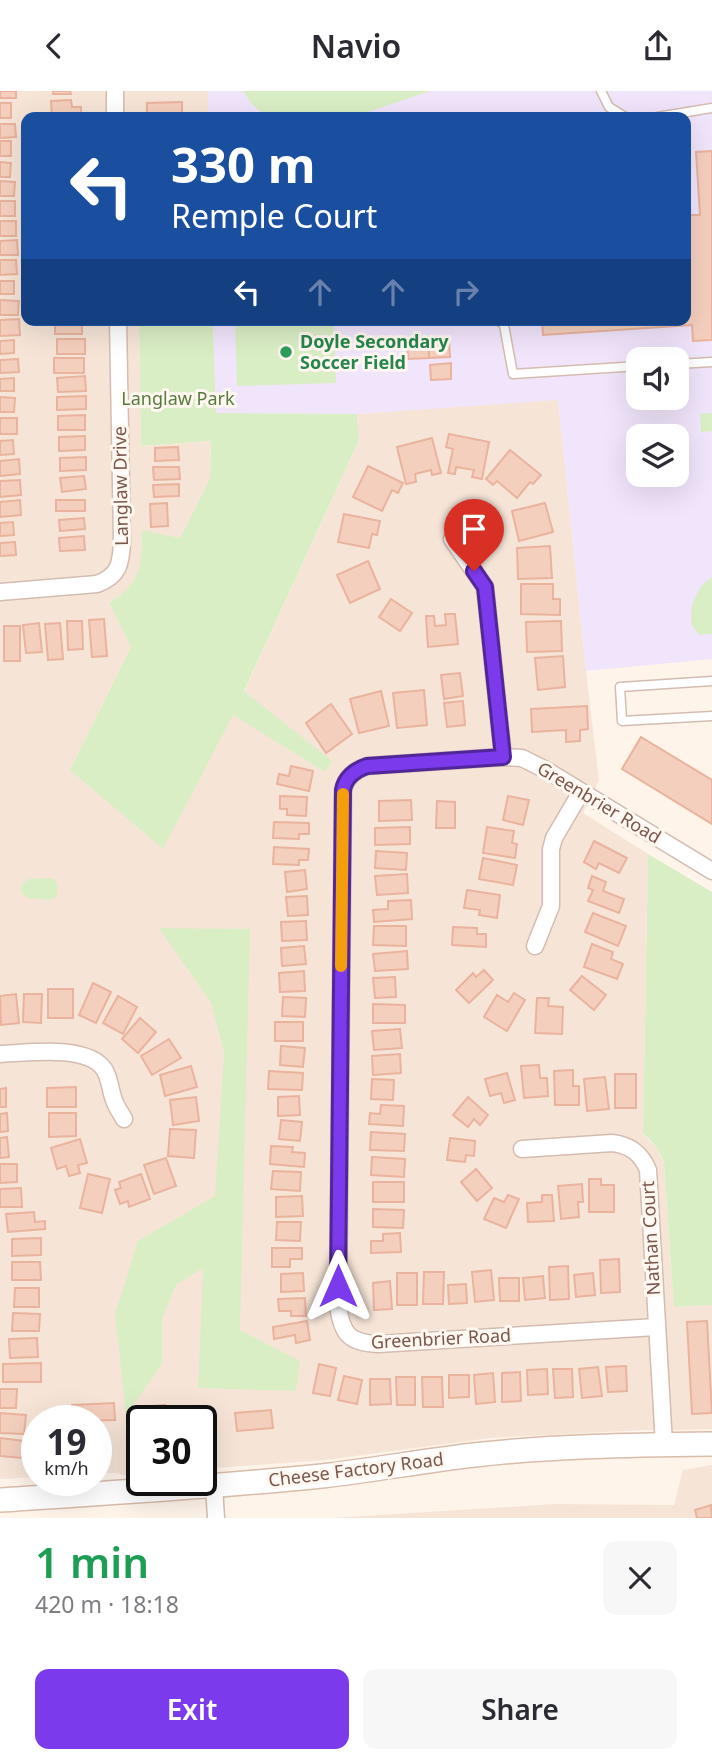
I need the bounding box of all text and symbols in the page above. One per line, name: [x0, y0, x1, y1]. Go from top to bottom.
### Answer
text: Navio: [311, 24, 401, 67]
icon: back: [35, 27, 73, 65]
icon: share: [639, 27, 677, 65]
text: 330 m: [171, 131, 316, 197]
icon: left: [56, 140, 147, 231]
text: Remple Court: [171, 194, 377, 237]
icon: left: [228, 273, 266, 311]
icon: ahead: [301, 273, 339, 311]
icon: ahead: [374, 273, 412, 311]
icon: right: [447, 273, 485, 311]
place label: Doyle Secondary Soccer Field: [300, 329, 449, 374]
marker: Doyle Secondary Soccer Field: [278, 344, 294, 360]
map controls: [626, 347, 689, 487]
button: sound: [626, 347, 689, 410]
park label: Langlaw Park: [121, 386, 235, 410]
button: layers: [626, 424, 689, 487]
street label: Langlaw Drive: [107, 426, 133, 546]
pin: [444, 499, 504, 571]
icon: arrive: [455, 510, 493, 548]
street label: Greenbrier Road: [533, 756, 666, 849]
street label: Nathan Court: [635, 1180, 665, 1296]
position arrow: [301, 1249, 375, 1323]
street label: Greenbrier Road: [370, 1322, 512, 1354]
speed limit sign: 30: [126, 1405, 217, 1496]
text: 19: [46, 1418, 87, 1465]
street label: Cheese Factory Road: [267, 1446, 445, 1492]
text: km/h: [44, 1456, 89, 1480]
text: 1 min: [35, 1533, 149, 1590]
button: close: [603, 1541, 677, 1615]
text: 420 m · 18:18: [35, 1588, 179, 1620]
button: Exit: [35, 1669, 349, 1749]
button: Share: [363, 1669, 677, 1749]

